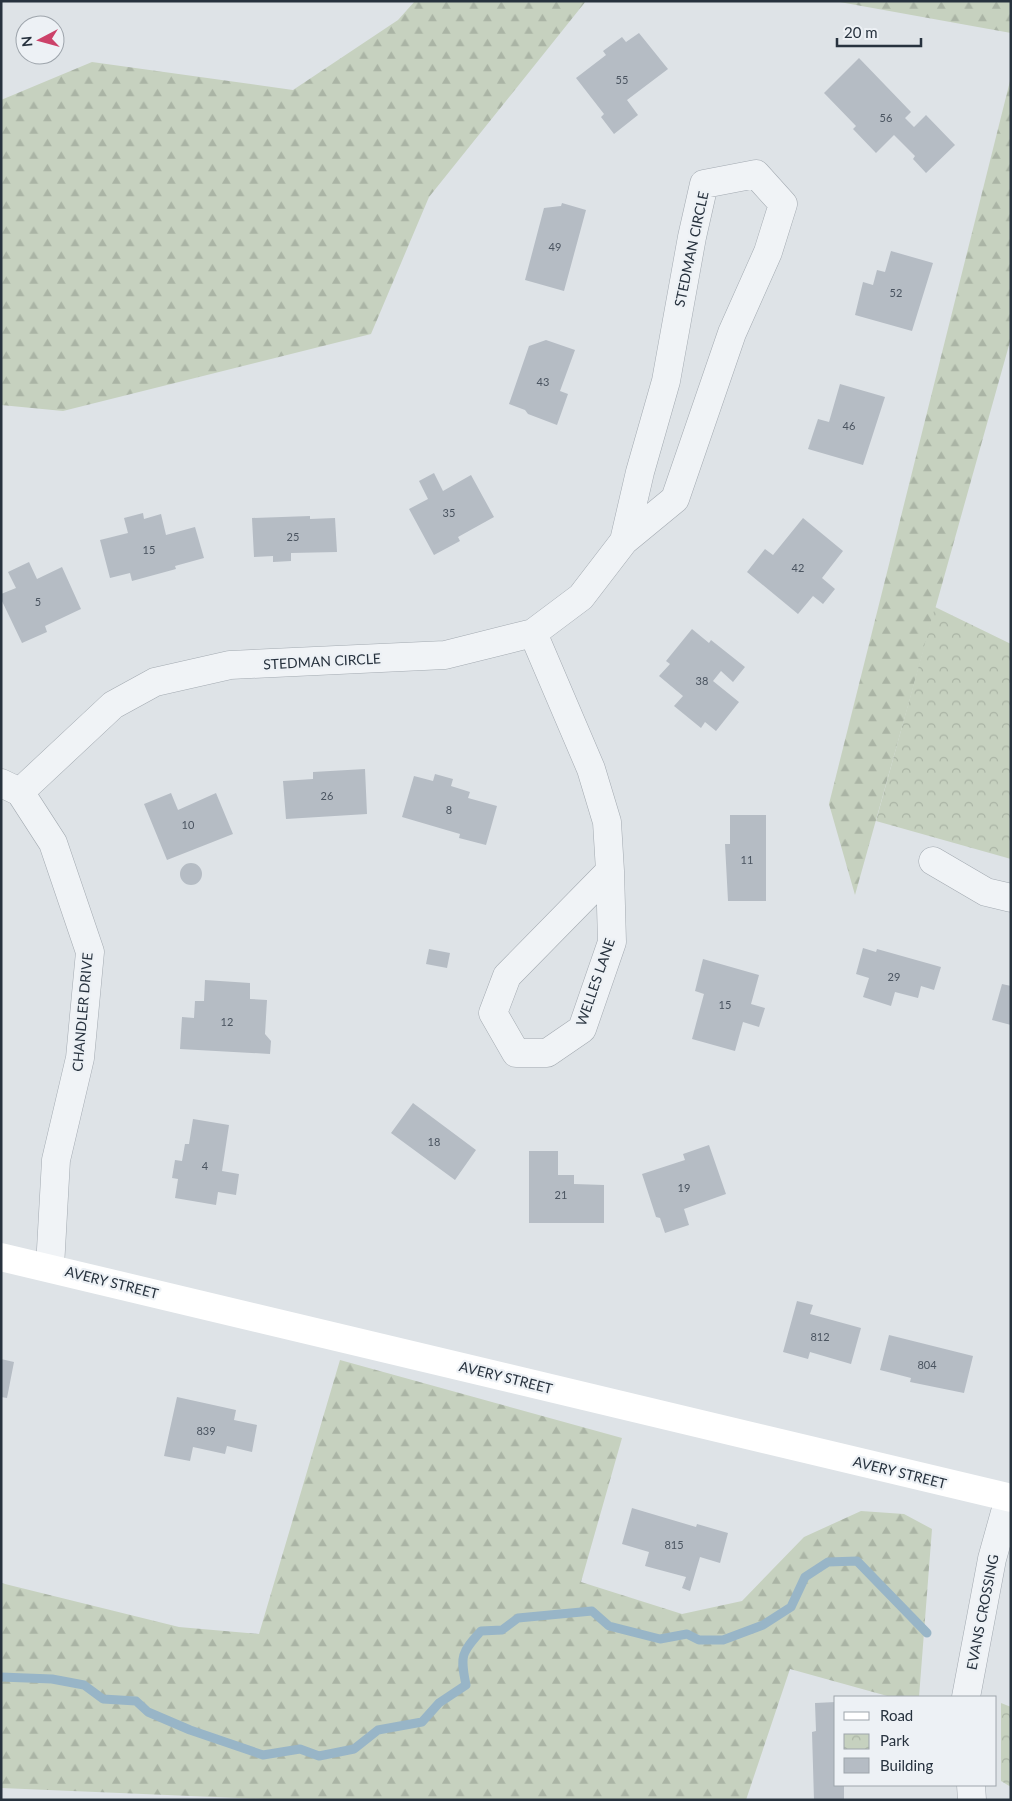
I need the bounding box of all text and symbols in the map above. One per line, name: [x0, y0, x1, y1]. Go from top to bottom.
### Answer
north arrow: [15, 15, 65, 65]
scale bar: [837, 15, 921, 47]
text: 20 m: [844, 23, 878, 41]
text: N: [18, 35, 36, 48]
house number: 55: [616, 73, 628, 86]
house number: 56: [880, 111, 892, 124]
street label: STEDMAN CIRCLE: [670, 190, 712, 308]
house number: 49: [549, 240, 561, 253]
house number: 52: [890, 286, 902, 299]
house number: 43: [537, 375, 549, 388]
house number: 46: [843, 419, 855, 432]
house number: 35: [443, 506, 455, 519]
house number: 25: [287, 530, 299, 543]
house number: 15: [143, 543, 155, 556]
house number: 42: [792, 561, 804, 574]
house number: 5: [35, 595, 41, 608]
street label: STEDMAN CIRCLE: [263, 649, 381, 673]
house number: 38: [696, 674, 708, 687]
house number: 26: [321, 789, 333, 802]
house number: 8: [446, 803, 452, 816]
house number: 10: [182, 818, 195, 831]
house number: 11: [741, 853, 753, 866]
street label: WELLES LANE: [572, 936, 618, 1028]
street label: CHANDLER DRIVE: [68, 952, 96, 1072]
house number: 29: [888, 970, 900, 983]
house number: 15: [719, 998, 731, 1011]
house number: 12: [221, 1015, 233, 1028]
house number: 18: [428, 1135, 440, 1148]
house number: 4: [202, 1159, 209, 1172]
house number: 19: [678, 1181, 690, 1194]
house number: 21: [555, 1188, 567, 1201]
street label: AVERY STREET: [64, 1262, 161, 1302]
house number: 812: [810, 1330, 830, 1343]
street label: AVERY STREET: [458, 1357, 555, 1397]
house number: 804: [917, 1358, 937, 1371]
house number: 839: [196, 1424, 216, 1437]
street label: AVERY STREET: [852, 1452, 949, 1492]
house number: 815: [664, 1538, 684, 1551]
street label: EVANS CROSSING: [962, 1553, 1002, 1671]
legend: [834, 1696, 997, 1786]
text: Road: [880, 1706, 913, 1724]
text: Park: [880, 1731, 910, 1749]
text: Building: [880, 1756, 933, 1774]

